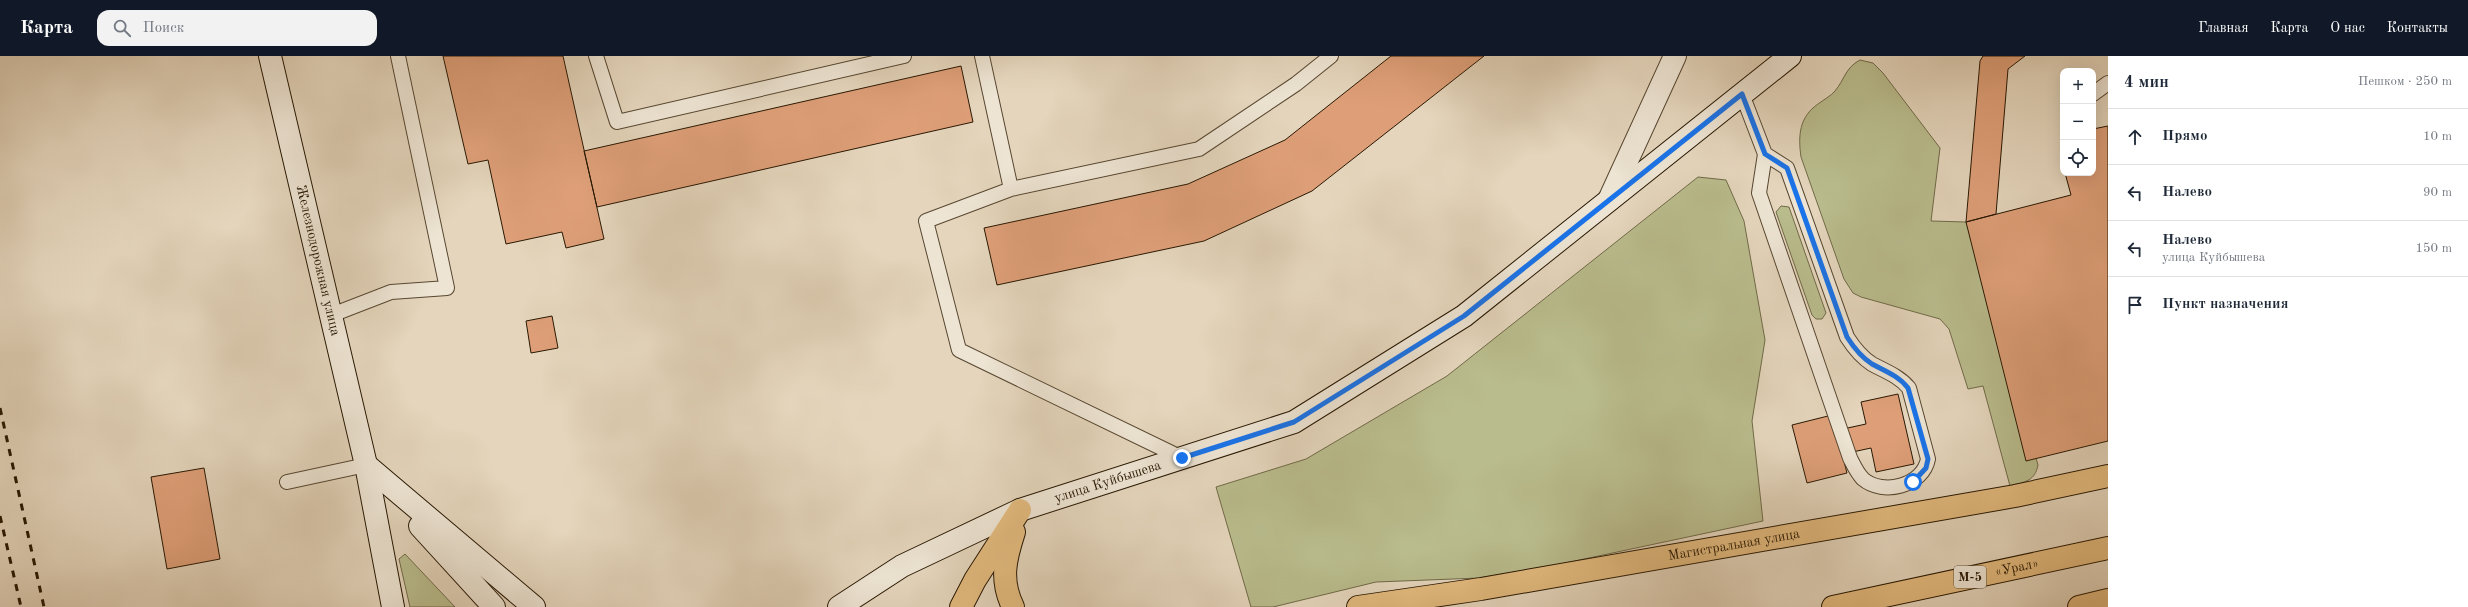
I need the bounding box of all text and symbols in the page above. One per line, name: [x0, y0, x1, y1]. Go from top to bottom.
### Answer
search box: [97, 10, 377, 46]
icon: search: [111, 17, 133, 39]
text: Карта: [20, 19, 73, 38]
text: Поиск: [143, 21, 184, 36]
text: Главная: [2198, 21, 2248, 35]
text: Карта: [2270, 21, 2308, 35]
text: О нас: [2330, 21, 2365, 35]
text: Контакты: [2387, 21, 2448, 35]
map controls: [2060, 68, 2096, 176]
button: +: [2060, 68, 2096, 104]
text: 4 мин: [2124, 74, 2169, 91]
text: Пешком · 250 m: [2358, 75, 2452, 88]
button: −: [2060, 104, 2096, 140]
icon: ahead: [2124, 126, 2146, 148]
text: Прямо: [2162, 129, 2208, 144]
text: 10 m: [2423, 130, 2452, 143]
button: locate: [2060, 140, 2096, 176]
icon: left: [2124, 182, 2146, 204]
street label: Железнодорожная улица: [294, 184, 342, 337]
text: Налево: [2162, 185, 2212, 200]
text: 90 m: [2423, 186, 2452, 199]
text: Налево: [2162, 233, 2212, 248]
icon: left: [2124, 238, 2146, 260]
text: 150 m: [2415, 242, 2452, 255]
text: улица Куйбышева: [2162, 251, 2265, 264]
icon: arrive: [2124, 294, 2146, 316]
text: Пункт назначения: [2162, 297, 2289, 312]
route end: [1173, 449, 1191, 467]
street label: улица Куйбышева: [1053, 458, 1163, 505]
route start: [1904, 473, 1922, 491]
street label: Магистральная улица: [1667, 527, 1801, 563]
street label: «Урал»: [1994, 556, 2040, 579]
road number: М-5: [1954, 566, 1986, 588]

